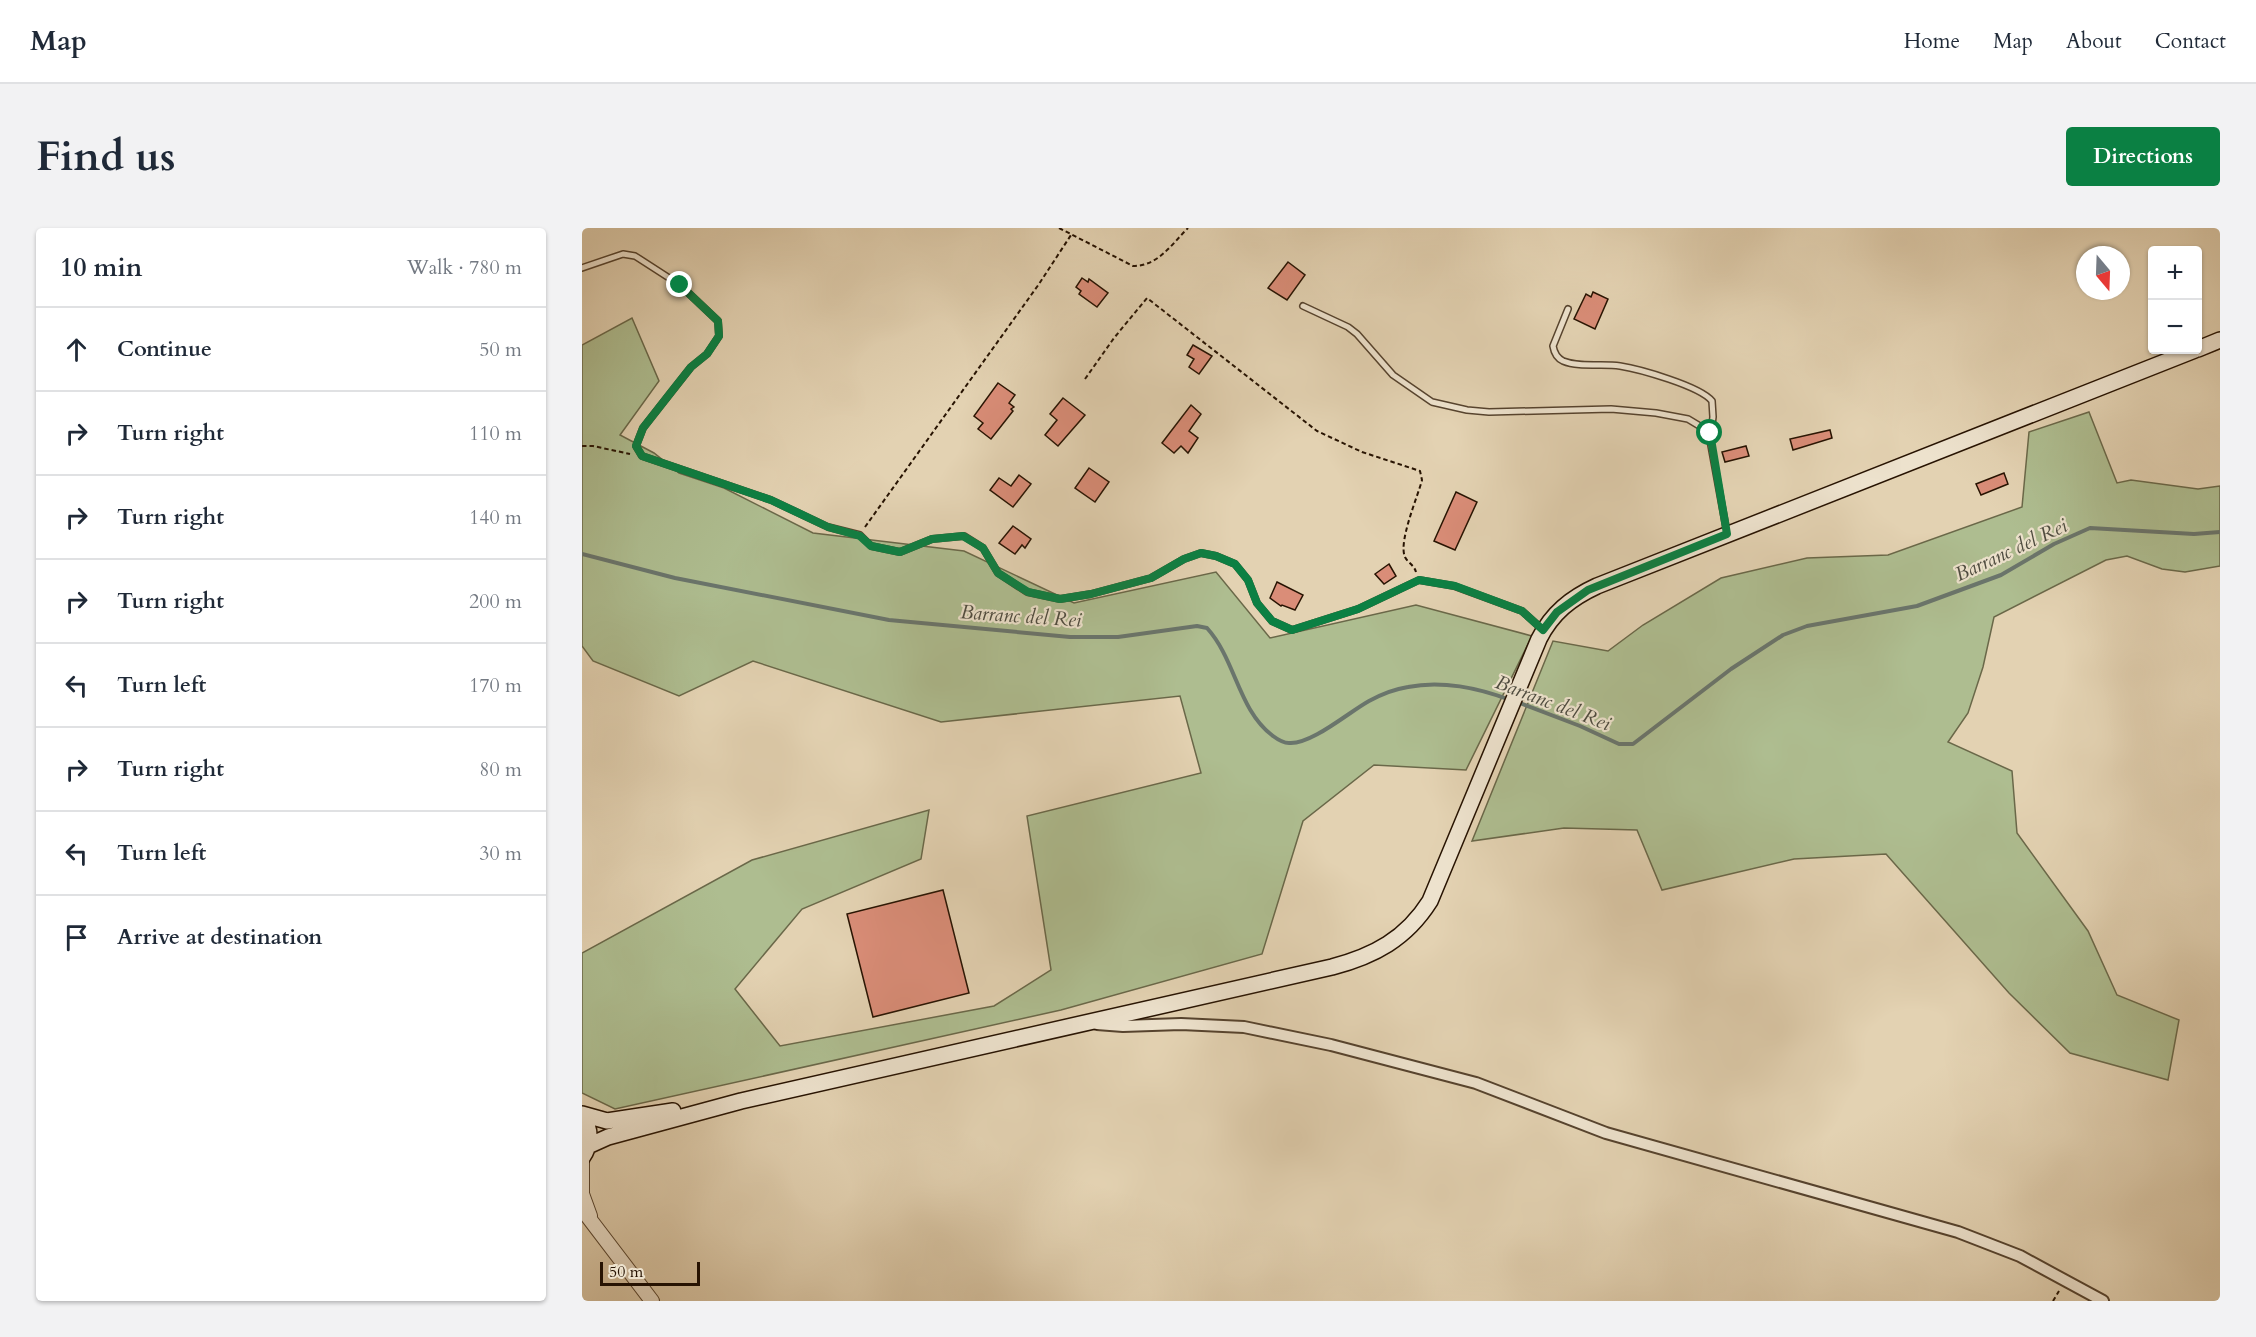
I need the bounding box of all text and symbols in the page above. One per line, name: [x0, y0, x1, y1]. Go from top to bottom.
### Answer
text: Map: [30, 22, 87, 60]
text: Home: [1904, 27, 1960, 56]
text: Map: [1993, 27, 2033, 56]
text: About: [2066, 27, 2122, 56]
text: Contact: [2155, 27, 2226, 56]
button: Directions: [2066, 127, 2220, 186]
text: Find us: [36, 128, 176, 185]
north arrow: [2076, 246, 2130, 300]
map controls: [2148, 246, 2202, 354]
button: +: [2148, 246, 2202, 300]
text: 10 min: [60, 250, 143, 285]
text: Walk · 780 m: [407, 254, 522, 281]
route end: [666, 271, 692, 297]
button: −: [2148, 300, 2202, 354]
icon: ahead: [60, 333, 93, 366]
text: Continue: [117, 334, 212, 364]
text: 50 m: [479, 336, 522, 363]
icon: right: [60, 417, 93, 450]
text: Turn right: [117, 418, 224, 448]
route start: [1696, 419, 1722, 445]
text: 110 m: [469, 420, 522, 447]
icon: right: [60, 501, 93, 534]
text: Turn right: [117, 502, 224, 532]
text: 140 m: [469, 504, 522, 531]
water label: Barranc del Rei: [1950, 512, 2072, 588]
icon: right: [60, 585, 93, 618]
text: Turn right: [117, 586, 224, 616]
text: 200 m: [469, 588, 522, 615]
water label: Barranc del Rei: [960, 598, 1083, 634]
icon: left: [60, 669, 93, 702]
water label: Barranc del Rei: [1492, 669, 1615, 738]
text: Turn left: [117, 670, 206, 700]
text: 170 m: [469, 672, 522, 699]
icon: right: [60, 753, 93, 786]
text: Turn right: [117, 754, 224, 784]
text: 80 m: [479, 756, 522, 783]
icon: left: [60, 837, 93, 870]
text: Turn left: [117, 838, 206, 868]
text: 30 m: [479, 840, 522, 867]
icon: arrive: [60, 921, 93, 954]
text: Arrive at destination: [117, 922, 322, 952]
scale bar: [600, 1259, 700, 1286]
text: 50 m: [609, 1261, 643, 1283]

